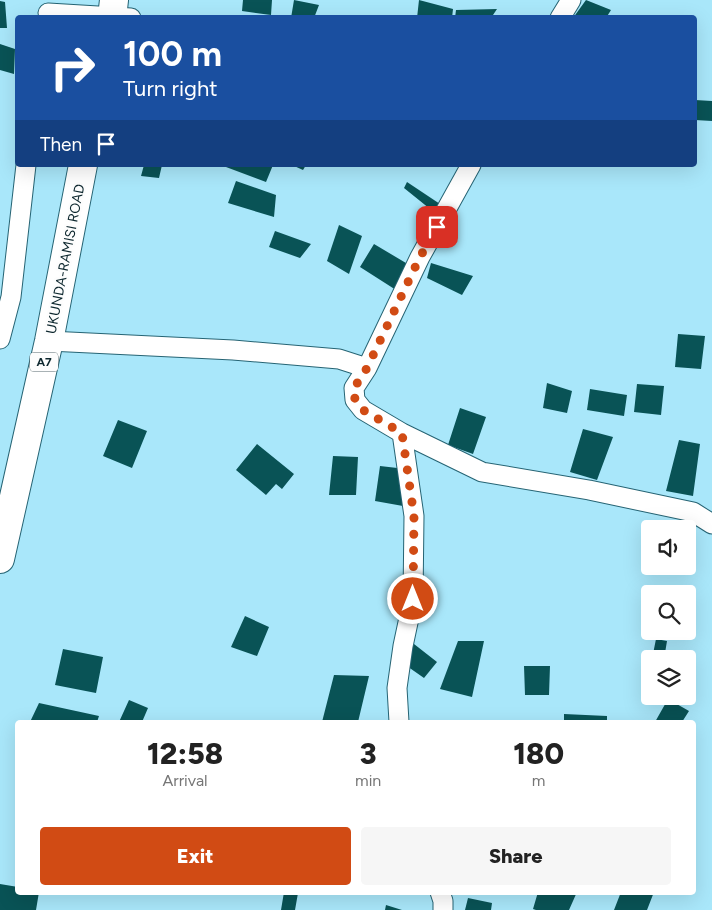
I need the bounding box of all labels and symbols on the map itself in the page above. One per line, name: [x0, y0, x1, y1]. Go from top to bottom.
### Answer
street label: UKUNDA-RAMISI ROAD: [43, 183, 88, 336]
pin: [416, 206, 458, 248]
road number: A7: [30, 352, 58, 372]
position arrow: [386, 572, 438, 624]

